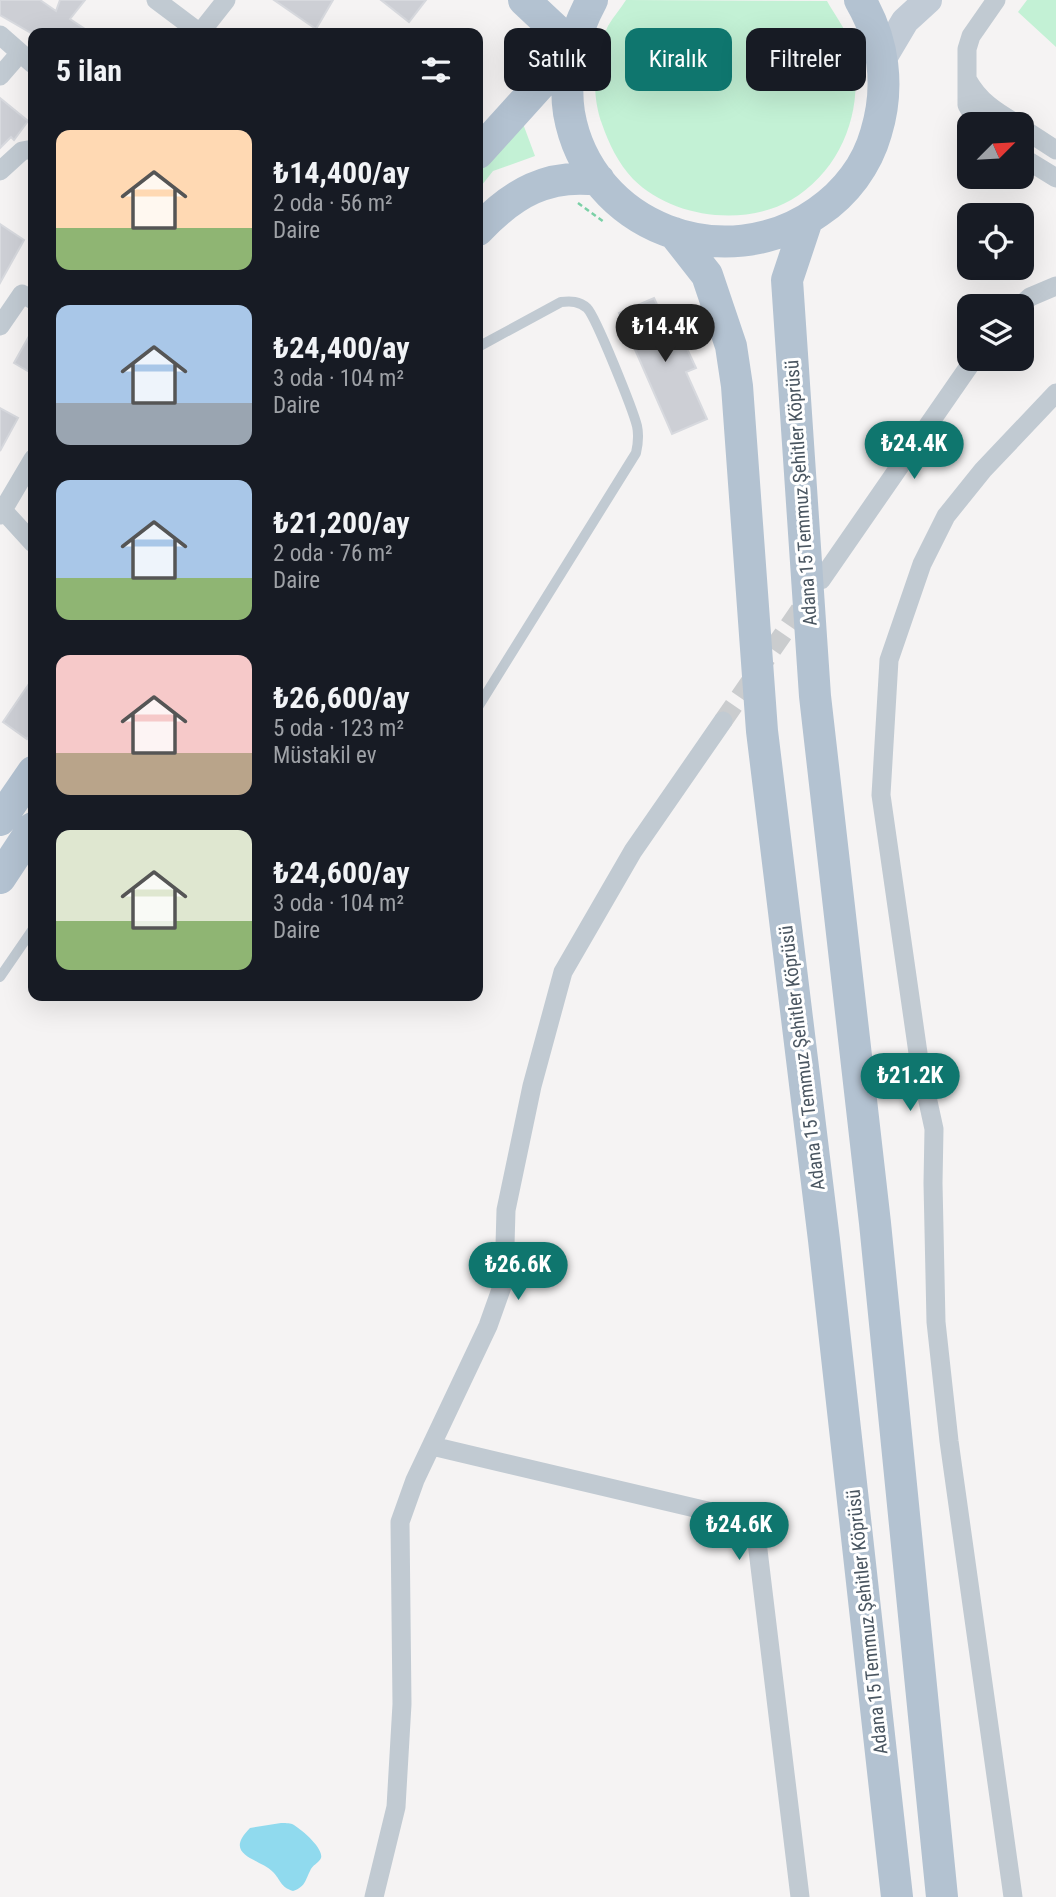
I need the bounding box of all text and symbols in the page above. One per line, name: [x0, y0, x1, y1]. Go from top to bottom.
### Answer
chip: Satılık: [504, 28, 611, 91]
chip: Kiralık: [625, 28, 732, 91]
chip: Filtreler: [746, 28, 866, 91]
icon: filters: [417, 51, 455, 89]
text: 5 ilan: [56, 53, 122, 88]
north arrow: [957, 112, 1034, 189]
map controls: [957, 112, 1034, 371]
text: ₺14,400/ay: [273, 155, 410, 190]
icon: home: [112, 158, 196, 242]
text: 2 oda · 56 m²: [273, 190, 393, 217]
button: locate: [957, 203, 1034, 280]
text: Daire: [273, 217, 320, 244]
button: layers: [957, 294, 1034, 371]
pin: ₺14.4K: [608, 304, 722, 364]
text: ₺14.4K: [632, 313, 698, 340]
text: ₺24,400/ay: [273, 330, 410, 365]
icon: home: [112, 333, 196, 417]
street label: Adana 15 Temmuz Şehitler Köprüsü: [780, 359, 822, 627]
text: 3 oda · 104 m²: [273, 365, 404, 392]
text: Daire: [273, 392, 320, 419]
pin: ₺24.4K: [857, 421, 971, 481]
text: ₺24.4K: [881, 430, 947, 457]
text: ₺21,200/ay: [273, 505, 410, 540]
icon: home: [112, 508, 196, 592]
text: 2 oda · 76 m²: [273, 540, 393, 567]
text: Daire: [273, 567, 320, 594]
text: ₺26,600/ay: [273, 680, 410, 715]
icon: home: [112, 683, 196, 767]
text: 5 oda · 123 m²: [273, 715, 404, 742]
text: Müstakil ev: [273, 742, 376, 769]
text: ₺24,600/ay: [273, 855, 410, 890]
icon: home: [112, 858, 196, 942]
text: 3 oda · 104 m²: [273, 890, 404, 917]
text: Daire: [273, 917, 320, 944]
street label: Adana 15 Temmuz Şehitler Köprüsü: [774, 924, 830, 1192]
pin: ₺21.2K: [853, 1054, 967, 1113]
text: ₺21.2K: [877, 1062, 943, 1089]
pin: ₺26.6K: [461, 1242, 575, 1302]
text: ₺26.6K: [485, 1251, 551, 1278]
street label: Adana 15 Temmuz Şehitler Köprüsü: [842, 1488, 892, 1756]
pin: ₺24.6K: [682, 1502, 796, 1562]
text: ₺24.6K: [706, 1511, 772, 1538]

